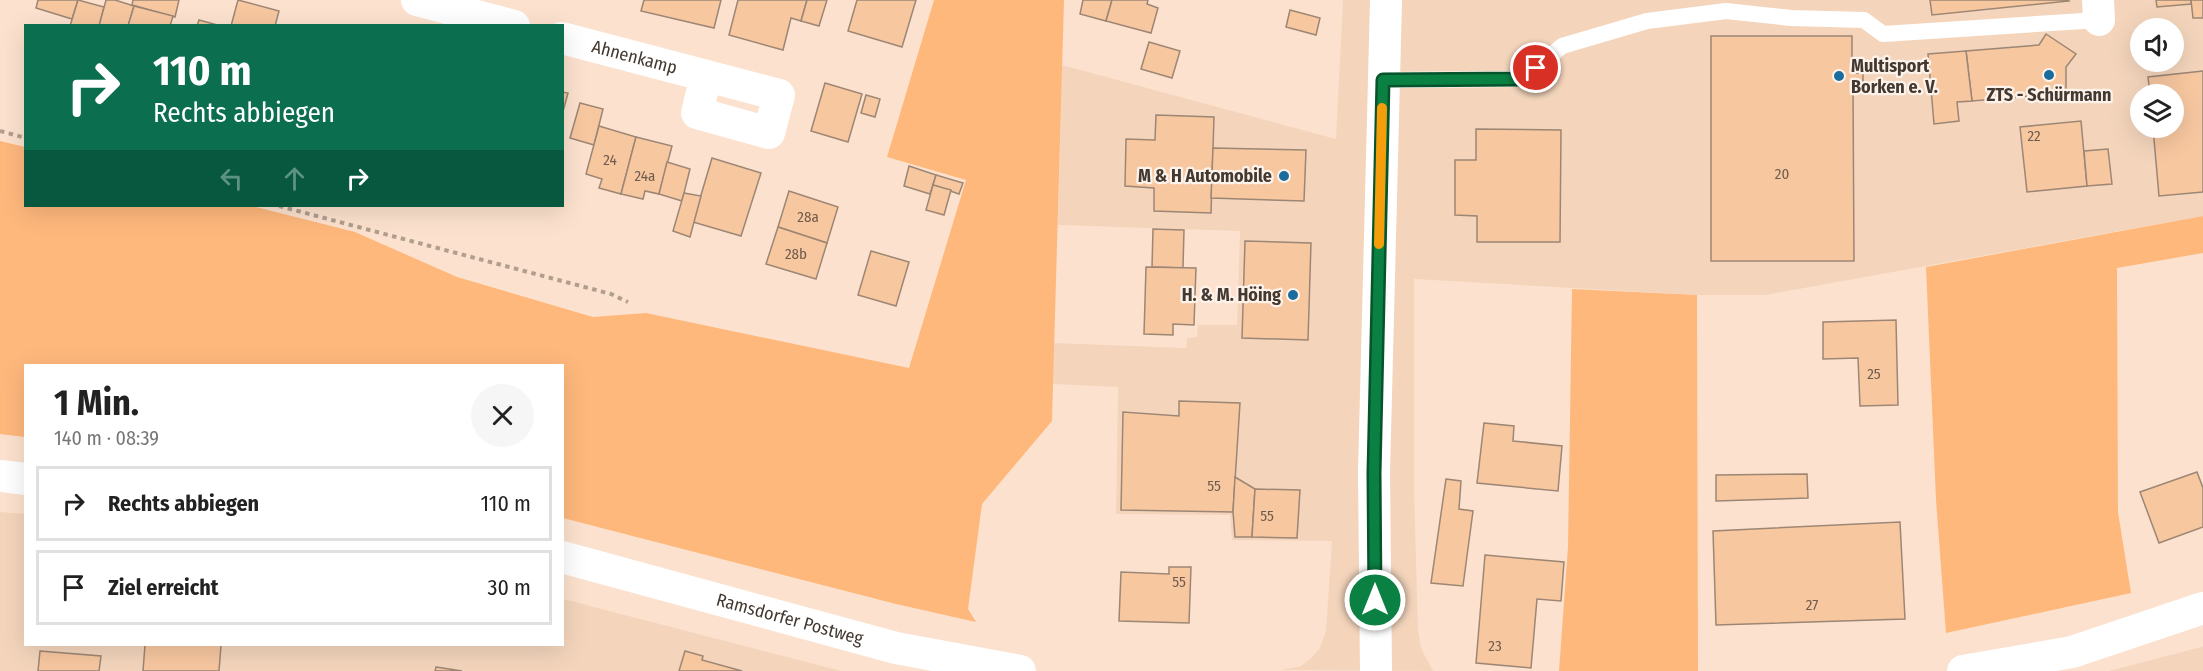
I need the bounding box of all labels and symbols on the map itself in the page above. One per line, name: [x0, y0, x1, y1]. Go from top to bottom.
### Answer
street label: Ahnenkamp: [590, 35, 680, 79]
pin: [1510, 42, 1561, 93]
place label: Multisport Borken e. V.: [1851, 55, 1938, 98]
marker: ZTS - Schürmann: [2042, 68, 2056, 82]
marker: Multisport Borken e. V.: [1832, 69, 1846, 83]
place label: ZTS - Schürmann: [1987, 84, 2111, 106]
house number: 22: [2027, 127, 2041, 145]
house number: 24: [603, 151, 617, 169]
place label: M & H Automobile: [1138, 165, 1272, 187]
house number: 20: [1775, 165, 1789, 183]
house number: 24a: [635, 167, 655, 185]
marker: M & H Automobile: [1277, 169, 1291, 183]
house number: 28a: [797, 208, 819, 226]
house number: 28b: [785, 245, 807, 263]
place label: H. & M. Höing: [1182, 284, 1281, 306]
marker: H. & M. Höing: [1286, 288, 1300, 302]
house number: 25: [1867, 365, 1881, 383]
house number: 55: [1207, 477, 1221, 495]
house number: 55: [1260, 507, 1274, 525]
position arrow: [1343, 568, 1407, 632]
house number: 55: [1172, 573, 1186, 591]
street label: Ramsdorfer Postweg: [714, 589, 866, 650]
house number: 27: [1806, 596, 1818, 614]
house number: 23: [1488, 637, 1502, 655]

